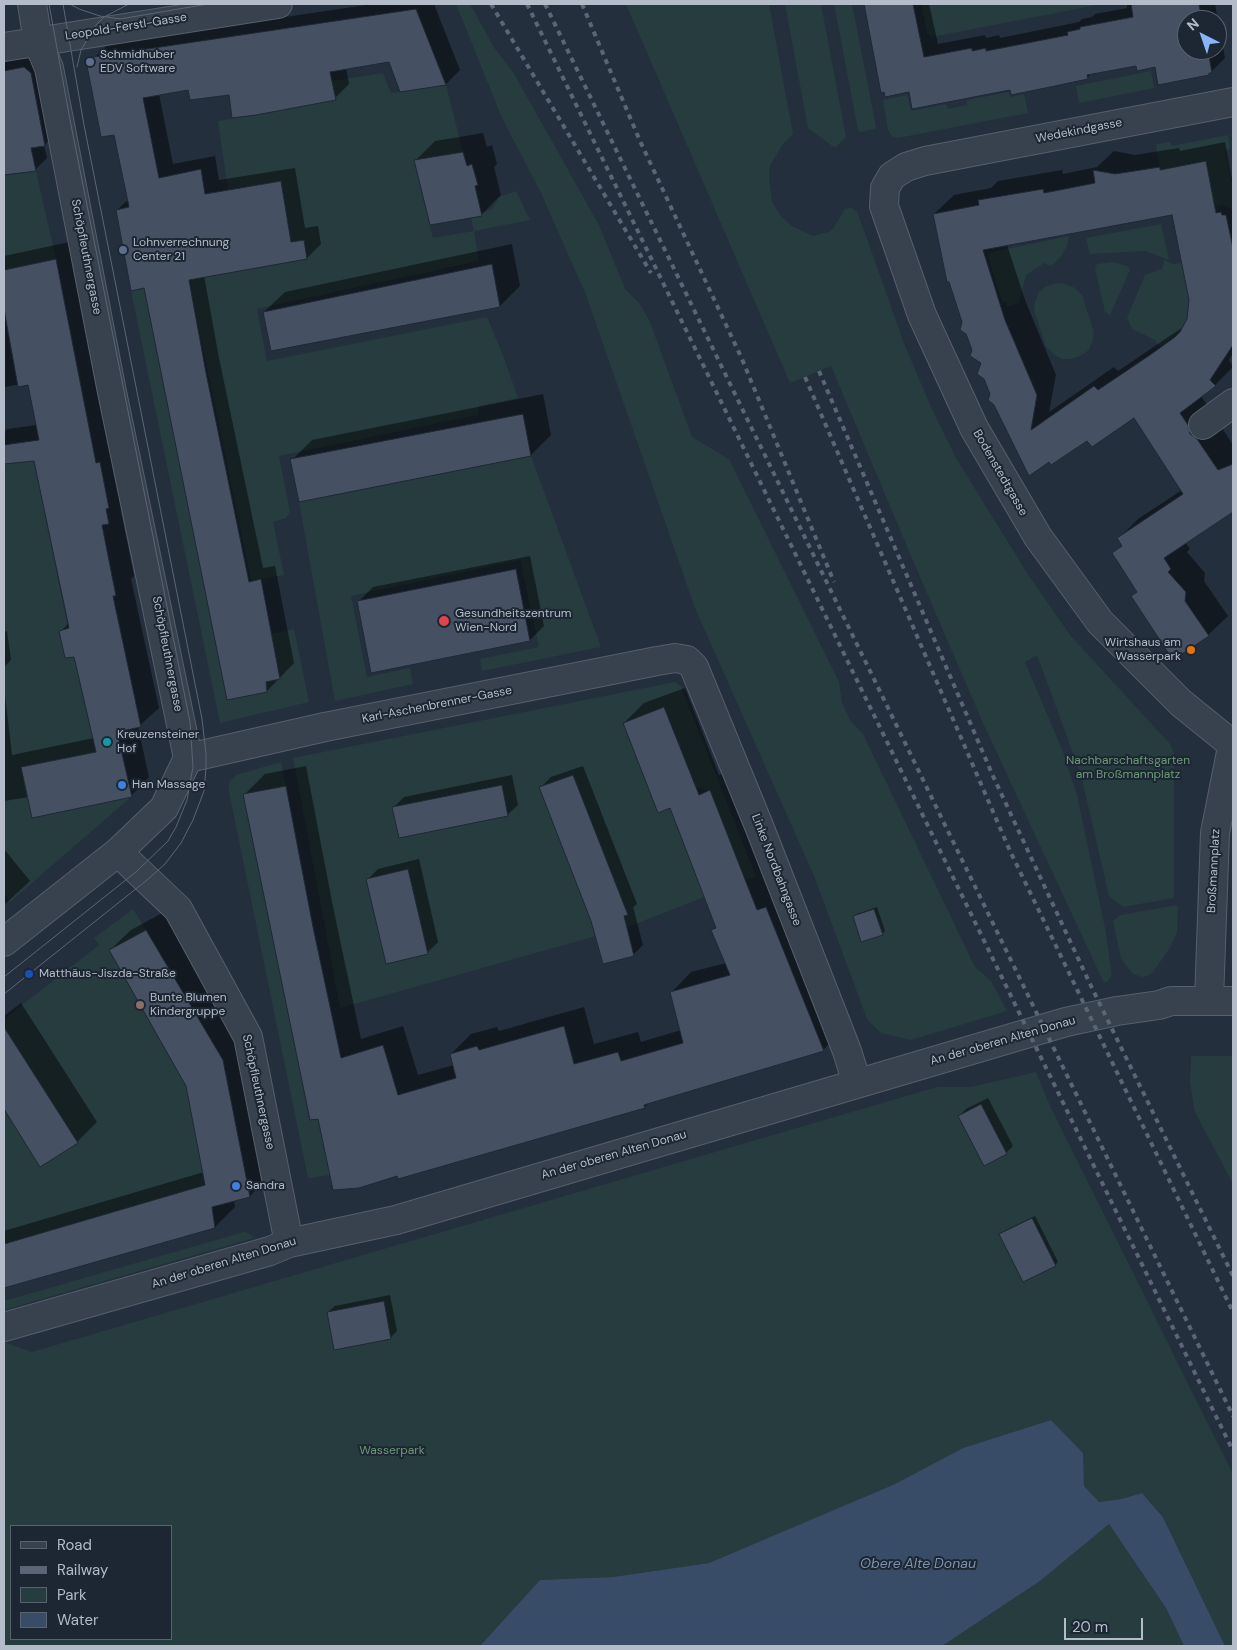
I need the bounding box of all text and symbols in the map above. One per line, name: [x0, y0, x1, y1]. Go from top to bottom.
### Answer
street label: Leopold-Ferstl-Gasse: [64, 10, 188, 44]
north arrow: [1177, 10, 1227, 60]
text: N: [1183, 14, 1203, 35]
place label: Schmidhuber EDV Software: [100, 48, 175, 76]
marker: Schmidhuber EDV Software: [84, 56, 96, 68]
street label: Wedekindgasse: [1035, 116, 1123, 146]
street label: Schöpfleuthnergasse: [68, 198, 104, 316]
place label: Lohnverrechnung Center 21: [133, 236, 229, 264]
marker: Lohnverrechnung Center 21: [117, 244, 129, 256]
street label: Bodenstedtgasse: [970, 427, 1030, 519]
street label: Schöpfleuthnergasse: [149, 595, 185, 713]
place label: Gesundheitszentrum Wien-Nord: [455, 607, 571, 635]
marker: Gesundheitszentrum Wien-Nord: [437, 614, 451, 628]
place label: Wirtshaus am Wasserpark: [1105, 636, 1181, 664]
marker: Wirtshaus am Wasserpark: [1185, 644, 1197, 656]
street label: Karl-Aschenbrenner-Gasse: [361, 683, 513, 727]
place label: Kreuzensteiner Hof: [117, 728, 199, 756]
marker: Kreuzensteiner Hof: [101, 736, 113, 748]
park label: Nachbarschaftsgarten am Broßmannplatz: [1066, 754, 1190, 782]
place label: Han Massage: [132, 778, 205, 792]
marker: Han Massage: [116, 779, 128, 791]
street label: Linke Nordbahngasse: [748, 812, 804, 928]
street label: Broßmannplatz: [1205, 829, 1223, 913]
place label: Matthäus-Jiszda-Straße: [39, 967, 176, 981]
marker: Matthäus-Jiszda-Straße: [23, 968, 35, 980]
place label: Bunte Blumen Kindergruppe: [150, 991, 227, 1019]
marker: Bunte Blumen Kindergruppe: [134, 999, 146, 1011]
street label: An der oberen Alten Donau: [929, 1013, 1077, 1069]
street label: Schöpfleuthnergasse: [239, 1033, 277, 1151]
street label: An der oberen Alten Donau: [540, 1127, 688, 1183]
place label: Sandra: [246, 1179, 285, 1193]
marker: Sandra: [230, 1180, 242, 1192]
street label: An der oberen Alten Donau: [150, 1234, 298, 1292]
park label: Wasserpark: [359, 1444, 425, 1458]
legend: [10, 1525, 172, 1640]
text: Road: [57, 1535, 92, 1555]
water label: Obere Alte Donau: [860, 1556, 976, 1572]
text: Railway: [57, 1560, 108, 1580]
text: Park: [57, 1585, 87, 1605]
scale bar: [1067, 1608, 1146, 1640]
text: Water: [57, 1610, 98, 1630]
text: 20 m: [1072, 1617, 1108, 1637]

